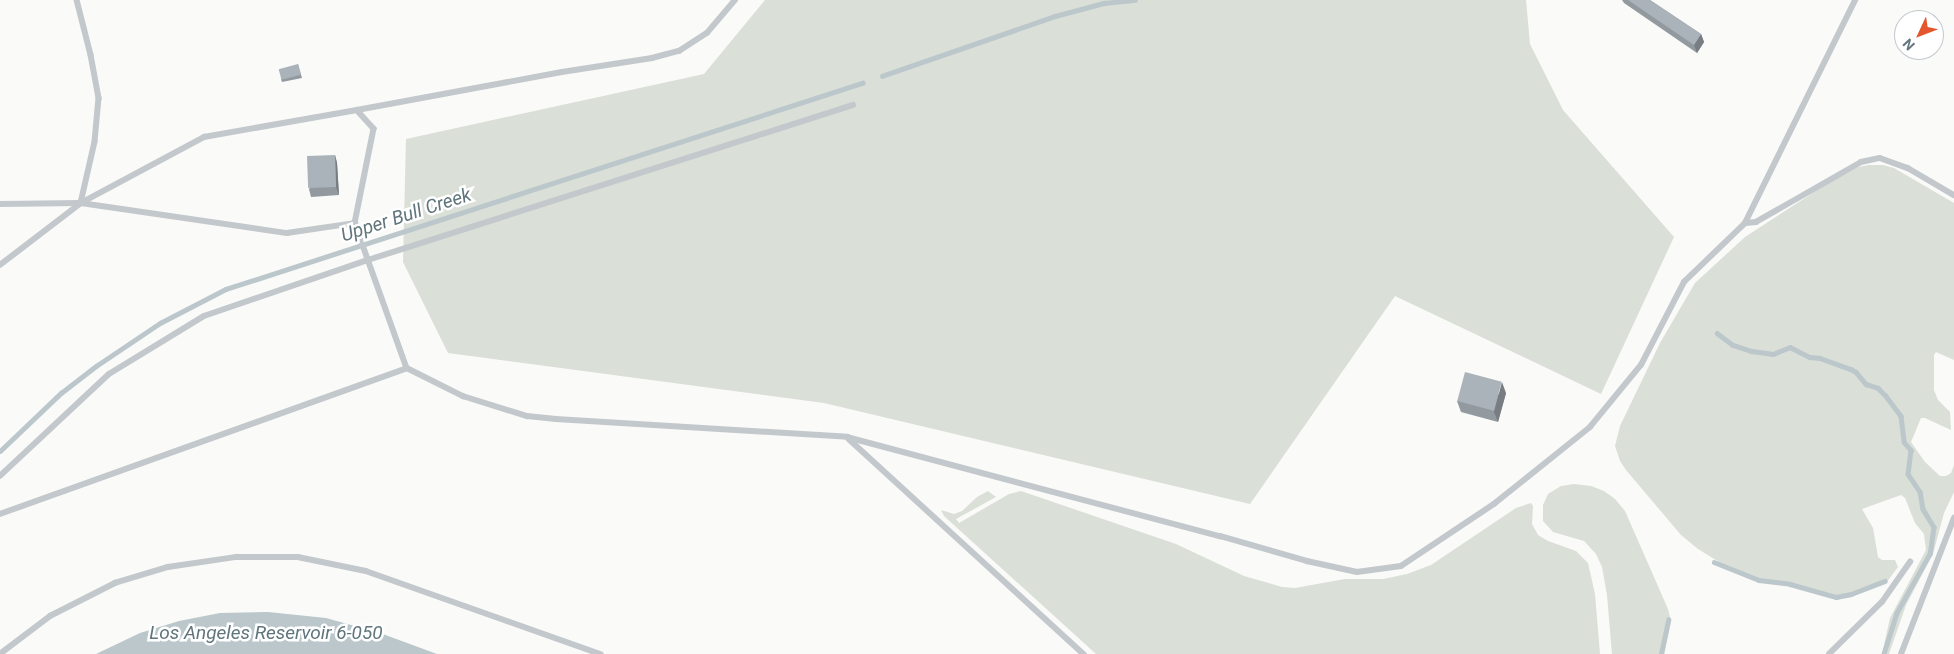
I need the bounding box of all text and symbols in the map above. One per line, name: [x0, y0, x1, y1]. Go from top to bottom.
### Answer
north arrow: [1894, 10, 1944, 60]
text: N: [1900, 35, 1918, 54]
water label: Upper Bull Creek: [338, 183, 474, 247]
water label: Los Angeles Reservoir 6-050: [149, 622, 383, 644]

